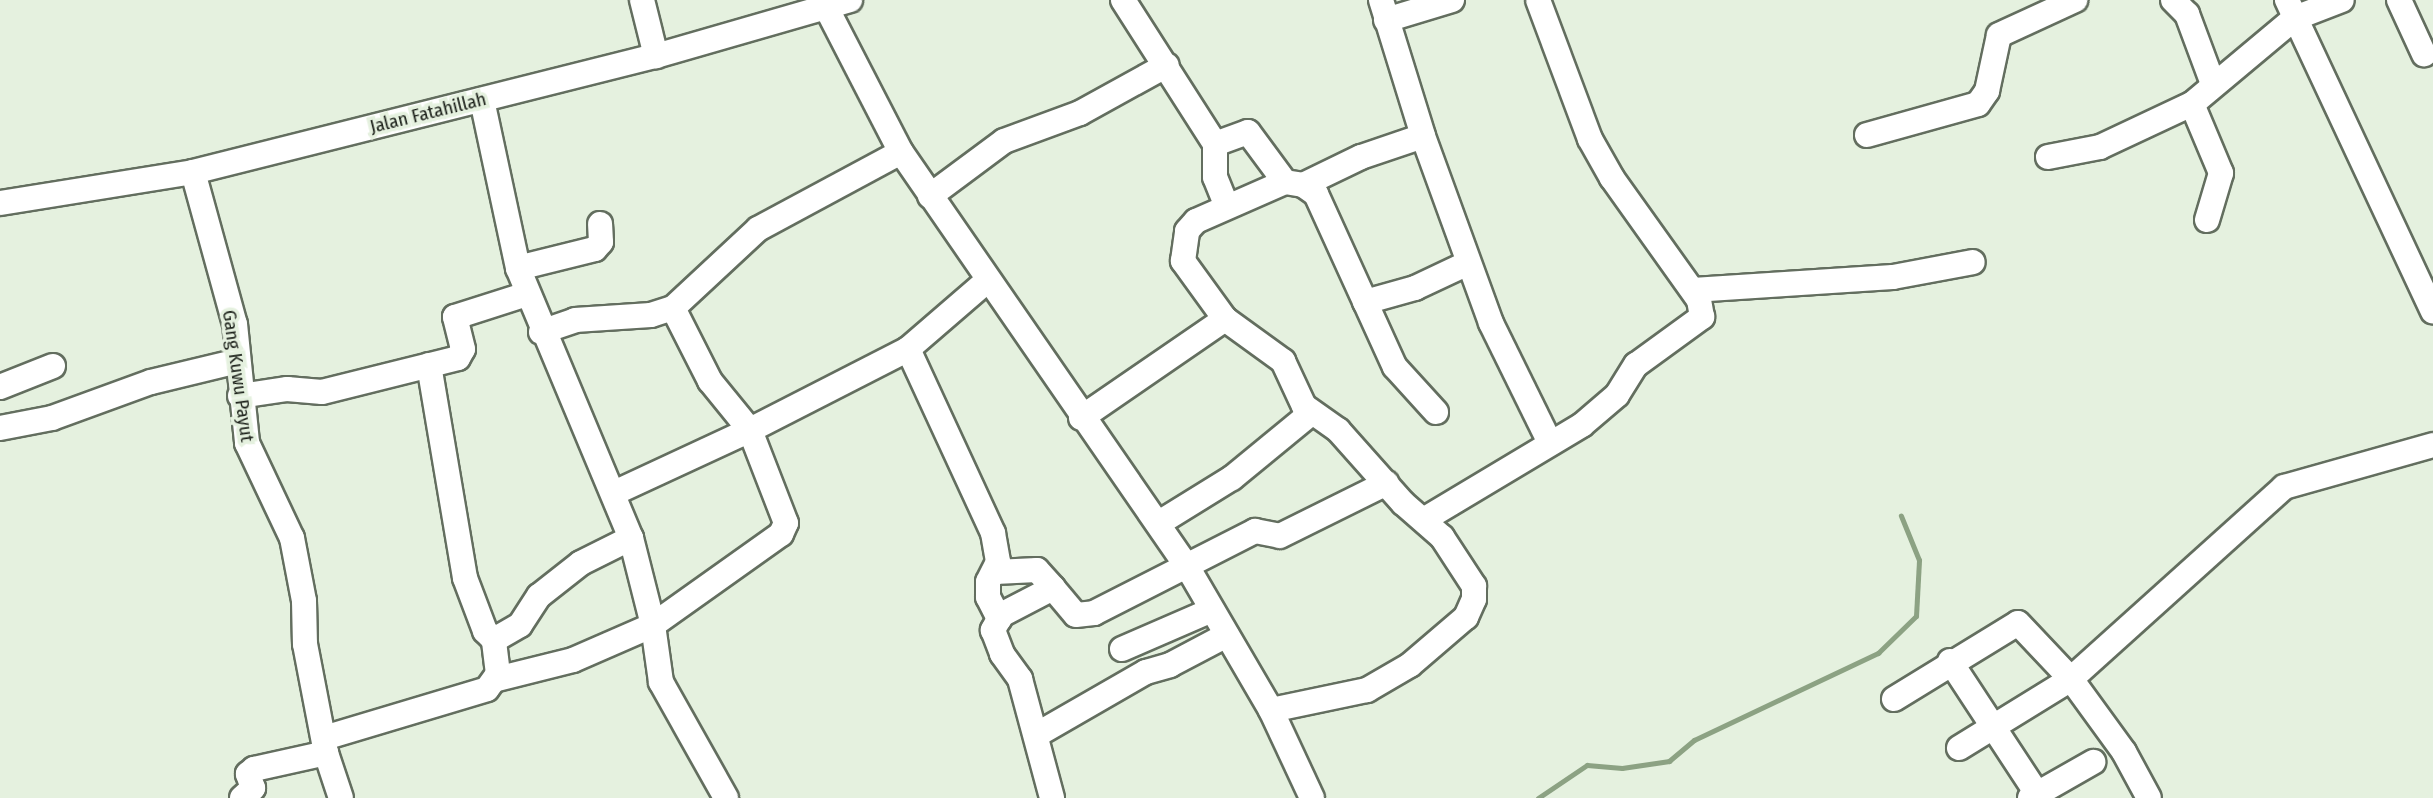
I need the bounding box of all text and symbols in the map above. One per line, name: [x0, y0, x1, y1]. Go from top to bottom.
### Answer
street label: Jalan Fatahillah: [368, 88, 488, 138]
street label: Gang Kuwu Payut: [217, 309, 259, 443]

